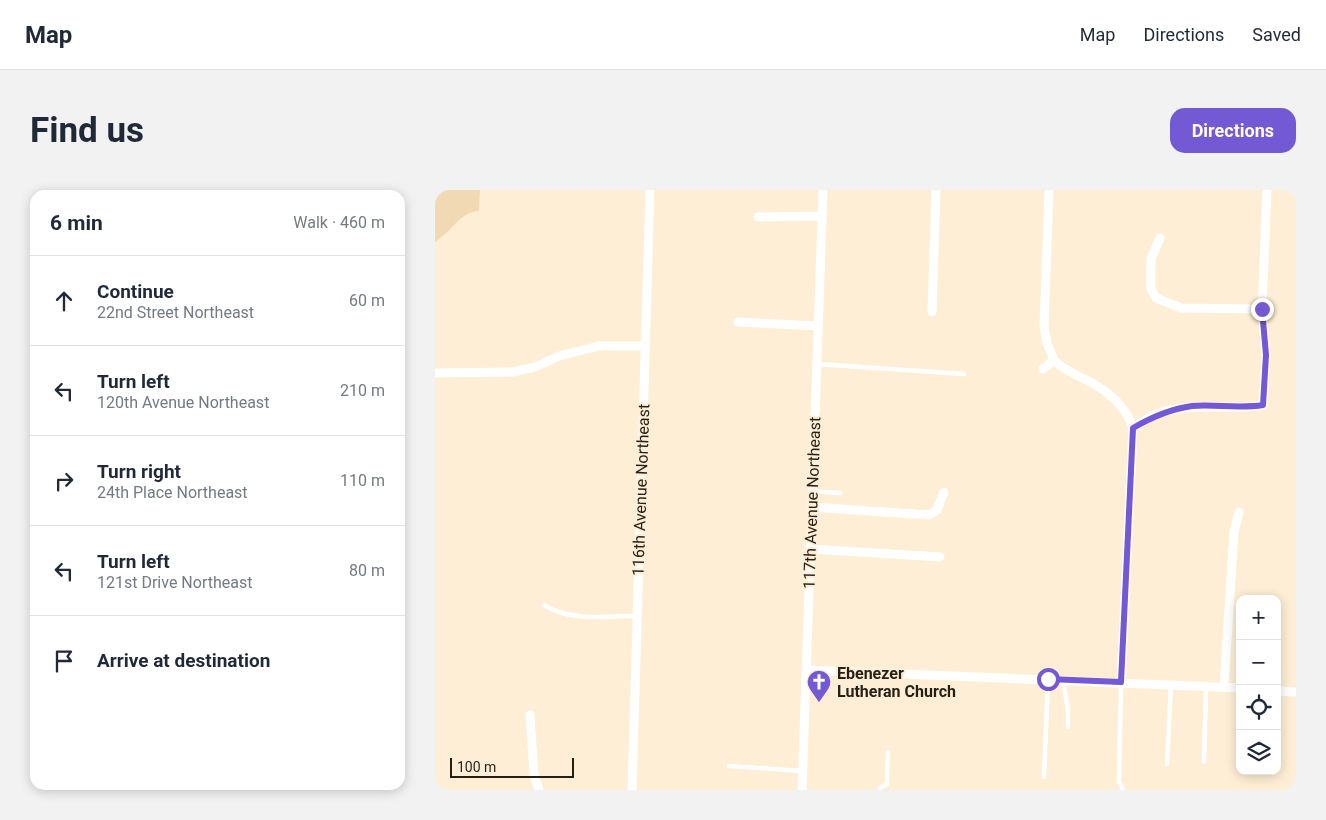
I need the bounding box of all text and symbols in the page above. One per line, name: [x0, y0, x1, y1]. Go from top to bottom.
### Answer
text: Map: [25, 21, 72, 49]
text: Map: [1080, 24, 1115, 45]
text: Directions: [1143, 24, 1224, 45]
text: Saved: [1252, 24, 1301, 45]
button: Directions: [1170, 108, 1296, 153]
text: Find us: [30, 110, 144, 151]
text: 6 min: [50, 211, 103, 235]
text: Walk · 460 m: [293, 213, 385, 232]
text: Continue: [97, 280, 174, 303]
icon: ahead: [50, 287, 78, 315]
text: 60 m: [349, 291, 385, 310]
route end: [1251, 298, 1274, 321]
text: 22nd Street Northeast: [97, 303, 254, 322]
text: Turn left: [97, 370, 170, 393]
icon: left: [50, 377, 78, 405]
text: 210 m: [340, 381, 385, 400]
text: 120th Avenue Northeast: [97, 393, 269, 412]
street label: 116th Avenue Northeast: [628, 404, 654, 576]
street label: 117th Avenue Northeast: [799, 417, 825, 589]
text: Turn right: [97, 460, 181, 483]
icon: right: [50, 467, 78, 495]
text: 110 m: [340, 471, 385, 490]
text: 24th Place Northeast: [97, 483, 248, 502]
text: Turn left: [97, 550, 170, 573]
icon: left: [50, 557, 78, 585]
text: 80 m: [349, 561, 385, 580]
text: 121st Drive Northeast: [97, 573, 252, 592]
map controls: [1236, 595, 1281, 775]
button: +: [1236, 595, 1281, 640]
button: −: [1236, 640, 1281, 685]
icon: arrive: [50, 647, 78, 675]
text: Arrive at destination: [97, 649, 270, 672]
place label: Ebenezer Lutheran Church: [837, 664, 956, 701]
route start: [1037, 668, 1060, 691]
church icon: Ebenezer Lutheran Church: [806, 669, 832, 703]
button: locate: [1236, 685, 1281, 730]
button: layers: [1236, 730, 1281, 775]
scale bar: [450, 755, 574, 778]
text: 100 m: [457, 759, 496, 775]

